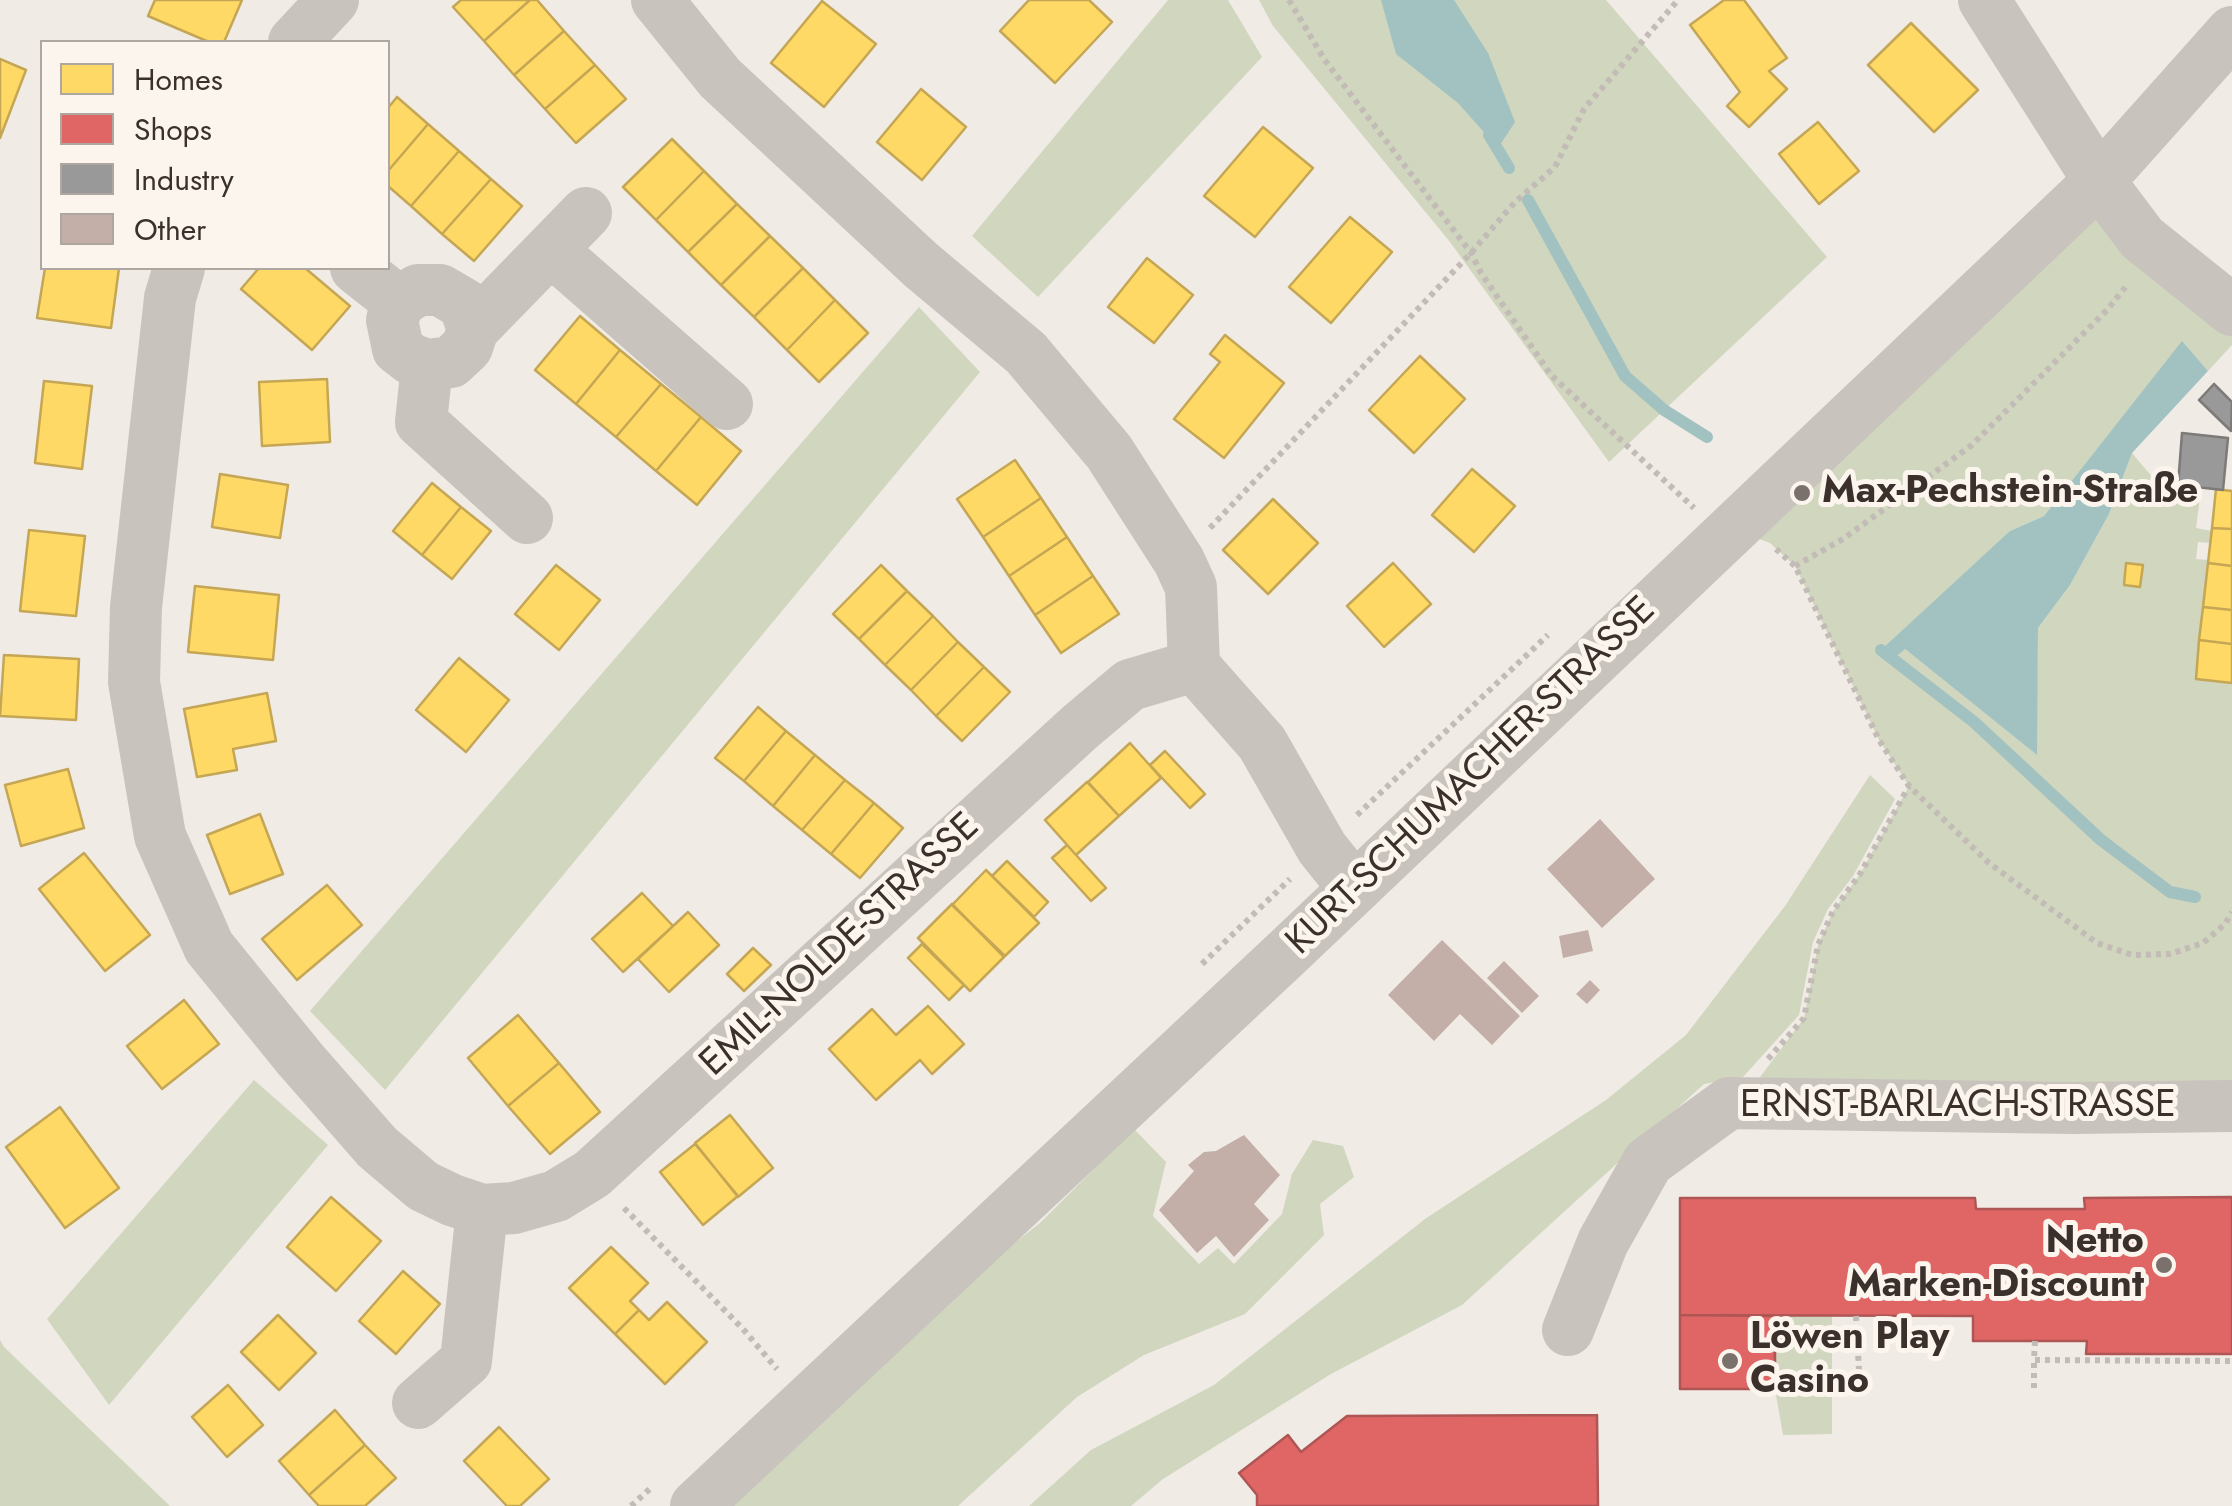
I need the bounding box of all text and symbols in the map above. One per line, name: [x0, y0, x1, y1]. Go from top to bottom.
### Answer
legend: [40, 40, 390, 270]
text: Homes: [134, 58, 223, 101]
text: Shops: [134, 108, 212, 151]
text: Industry: [134, 158, 234, 201]
text: Other: [134, 208, 206, 251]
place label: Max-Pechstein-Straße: [1822, 470, 2198, 516]
marker: Max-Pechstein-Straße: [1791, 482, 1813, 504]
street label: KURT-SCHUMACHER-STRASSE: [1278, 589, 1666, 965]
street label: EMIL-NOLDE-STRASSE: [692, 805, 990, 1087]
street label: ERNST-BARLACH-STRASSE: [1740, 1084, 2176, 1130]
place label: Netto Marken-Discount: [1848, 1220, 2144, 1310]
marker: Netto Marken-Discount: [2153, 1254, 2175, 1276]
place label: Löwen Play Casino: [1750, 1316, 1949, 1406]
marker: Löwen Play Casino: [1719, 1350, 1741, 1372]

